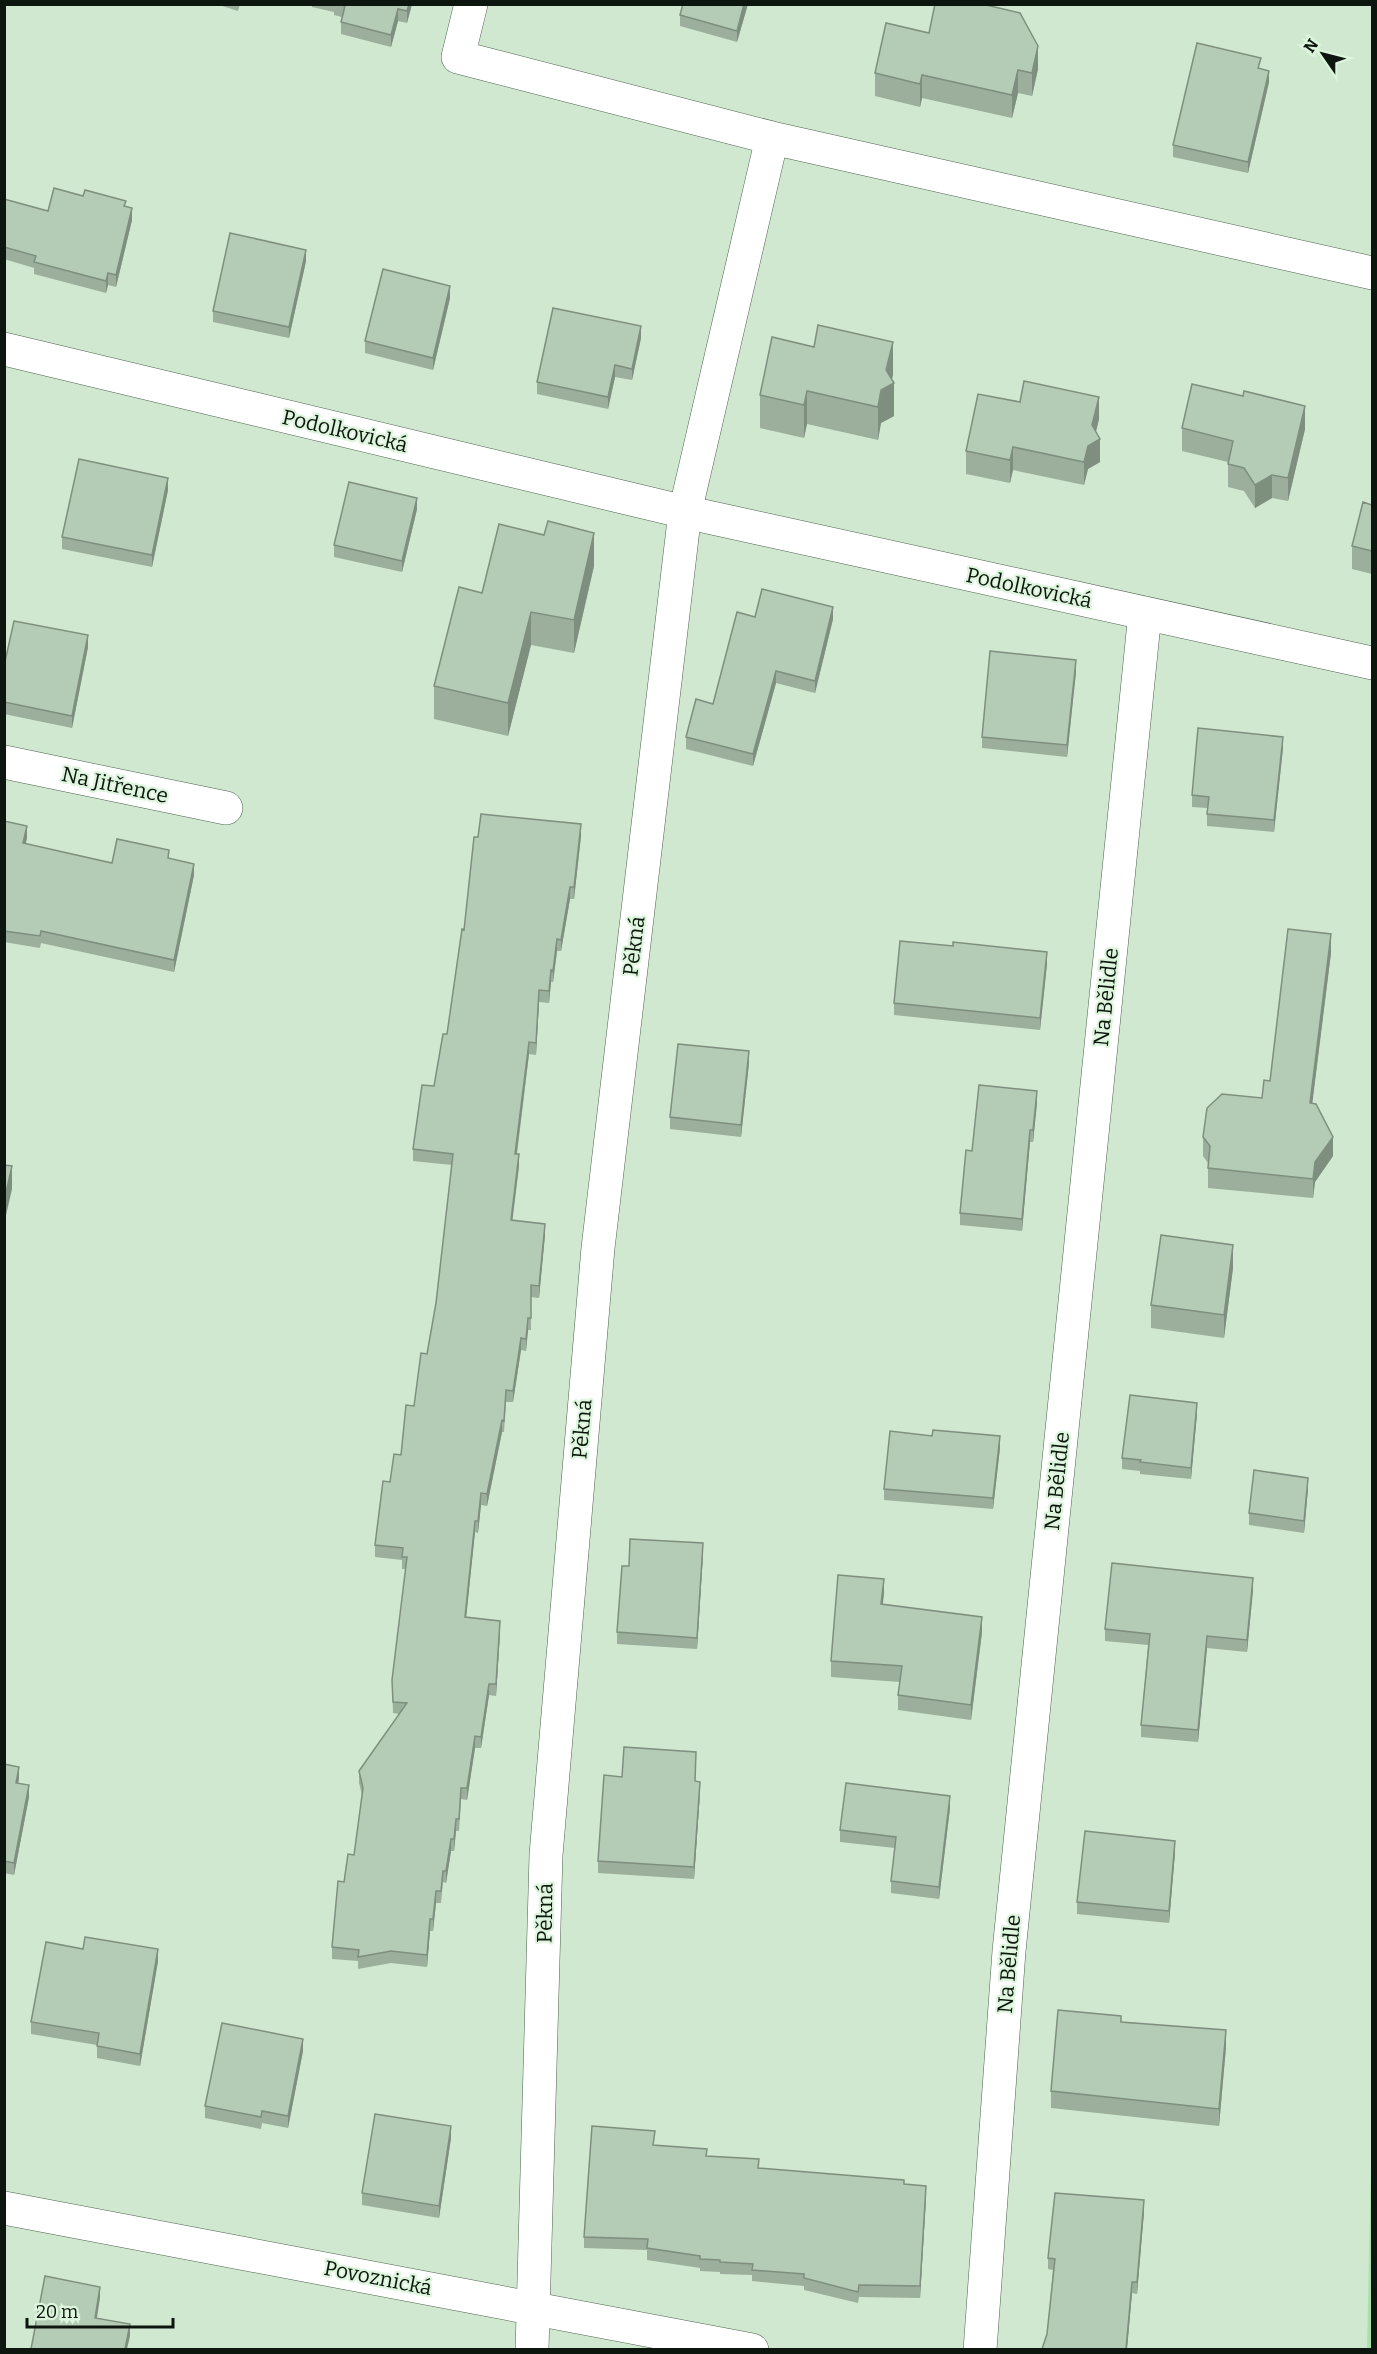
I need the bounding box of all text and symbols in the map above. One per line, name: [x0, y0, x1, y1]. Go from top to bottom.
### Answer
north arrow: [1293, 24, 1353, 84]
text: N: [1300, 35, 1322, 56]
street label: Podolkovická: [280, 404, 411, 458]
street label: Podolkovická: [964, 562, 1095, 614]
street label: Na Jitřence: [59, 761, 171, 809]
street label: Pěkná: [617, 914, 651, 977]
street label: Na Bělidle: [1088, 946, 1124, 1048]
street label: Pěkná: [566, 1397, 598, 1460]
street label: Na Bělidle: [1039, 1430, 1075, 1532]
street label: Pěkná: [531, 1882, 559, 1943]
street label: Na Bělidle: [992, 1914, 1026, 2014]
street label: Povoznická: [322, 2255, 435, 2301]
scale bar: [27, 2291, 172, 2329]
text: 20 m: [36, 2301, 78, 2323]

